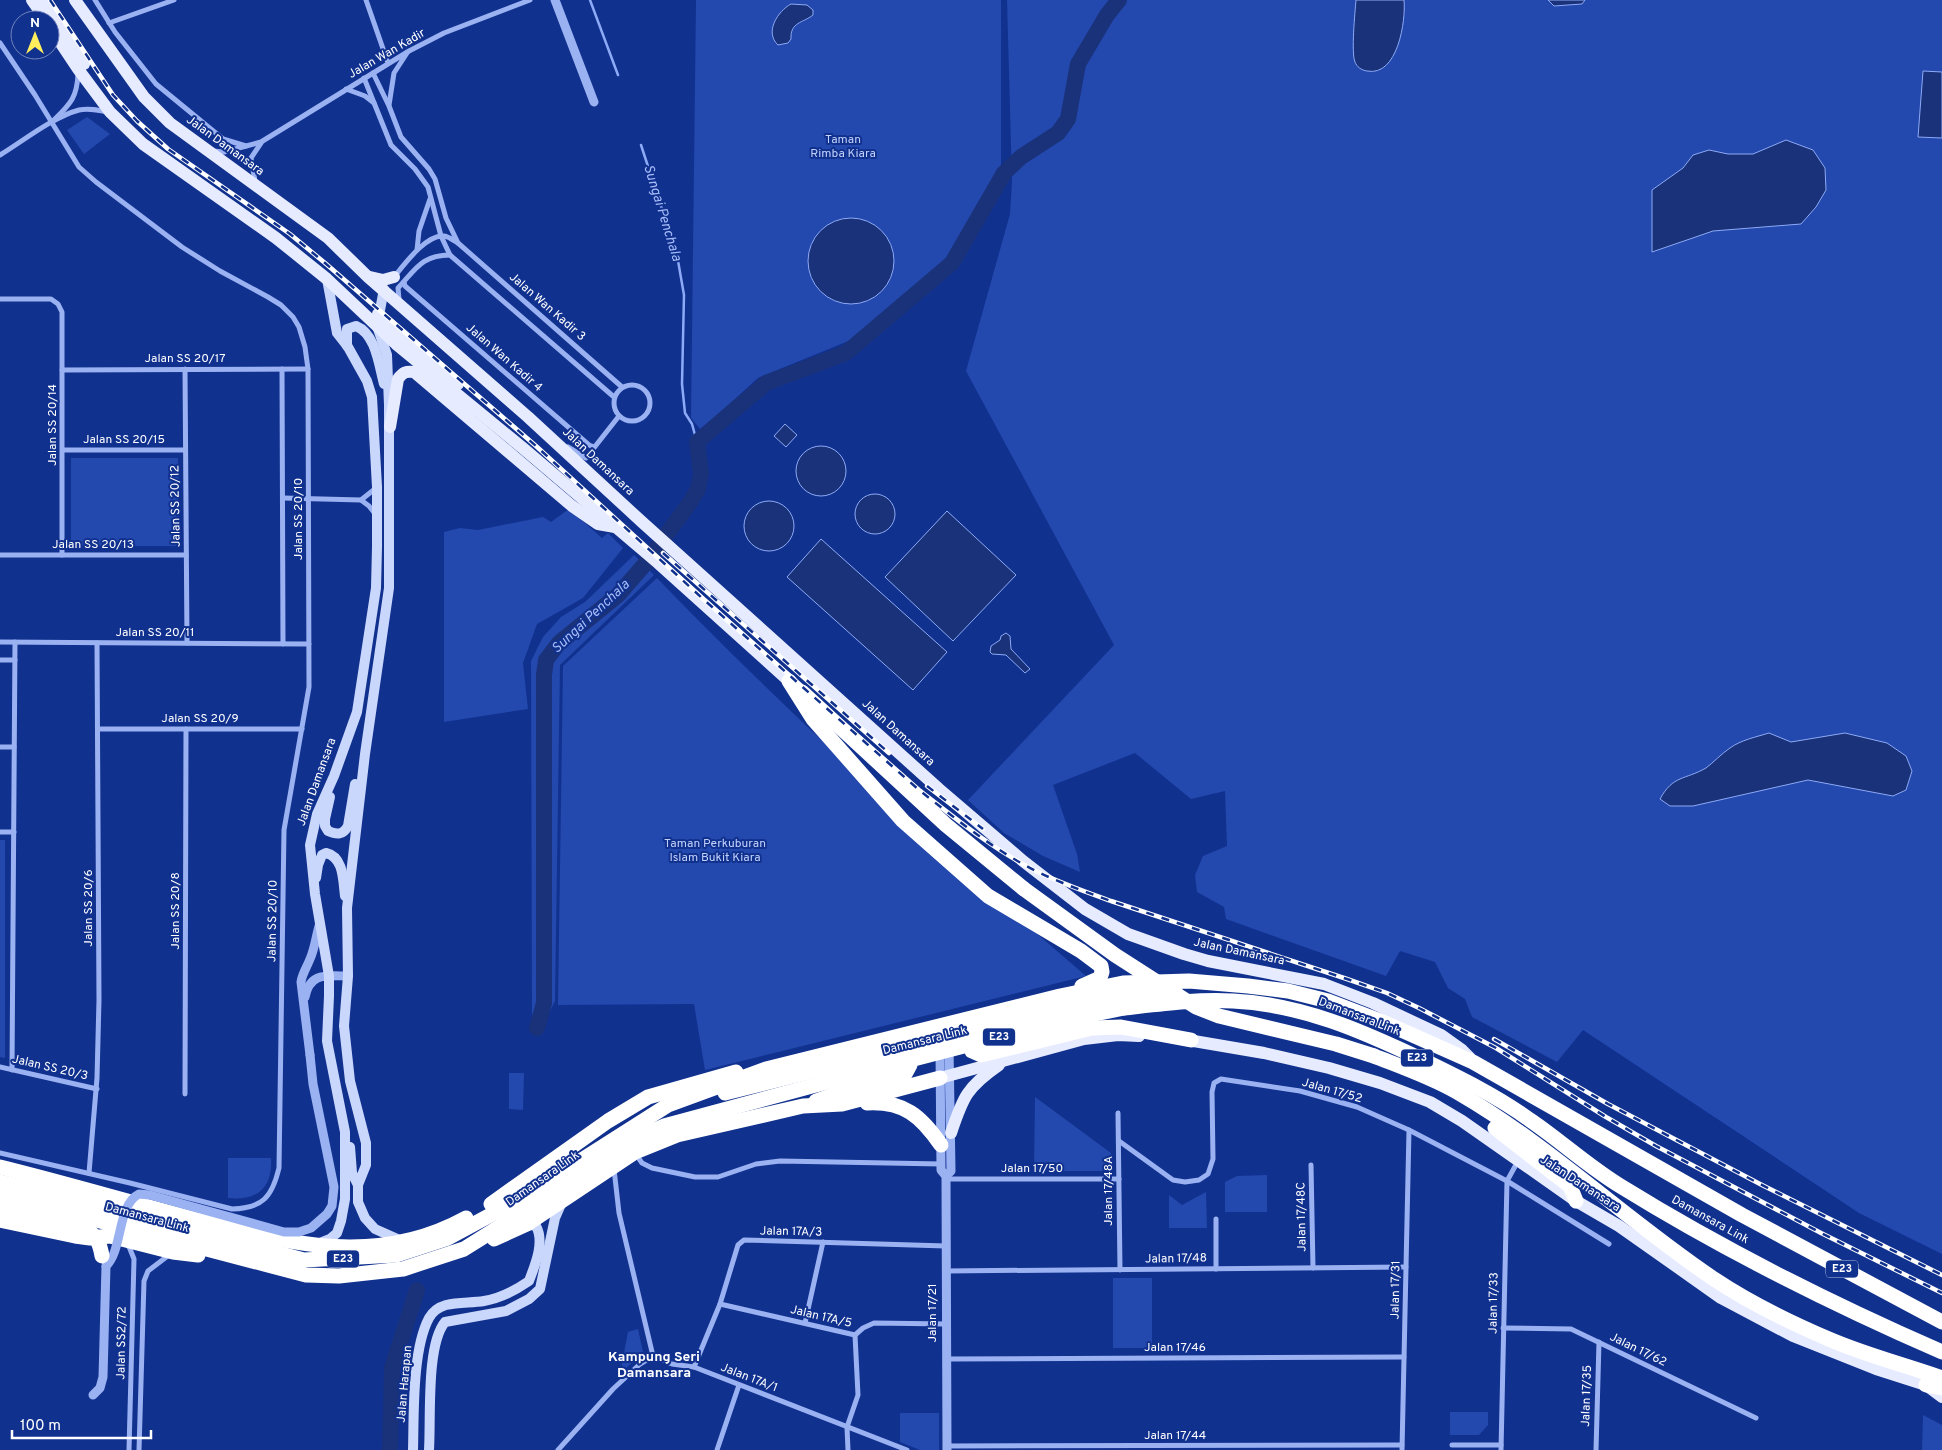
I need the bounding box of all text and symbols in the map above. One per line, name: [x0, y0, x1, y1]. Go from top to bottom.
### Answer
north arrow: [10, 10, 60, 60]
text: N: [30, 15, 40, 32]
street label: Jalan Wan Kadir: [346, 25, 429, 83]
street label: Jalan Damansara: [183, 112, 267, 180]
park label: Taman Rimba Kiara: [810, 132, 876, 162]
water label: Sungai Penchala: [639, 163, 685, 264]
street label: Jalan Wan Kadir 3: [505, 269, 589, 345]
street label: Jalan Wan Kadir 4: [462, 320, 546, 396]
street label: Jalan SS 20/17: [145, 351, 225, 367]
street label: Jalan SS 20/14: [45, 384, 61, 466]
street label: Jalan Damansara: [559, 425, 637, 499]
street label: Jalan SS 20/15: [83, 432, 165, 448]
street label: Jalan SS 20/12: [167, 465, 185, 547]
street label: Jalan SS 20/10: [291, 478, 307, 560]
street label: Jalan SS 20/13: [52, 537, 134, 553]
water label: Sungai Penchala: [549, 576, 634, 657]
street label: Jalan SS 20/11: [115, 625, 195, 641]
street label: Jalan Damansara: [858, 696, 938, 770]
street label: Jalan SS 20/9: [161, 711, 239, 727]
street label: Jalan Damansara: [294, 736, 340, 828]
park label: Taman Perkuburan Islam Bukit Kiara: [664, 836, 766, 866]
street label: Jalan SS 20/6: [81, 869, 97, 947]
street label: Jalan SS 20/8: [168, 872, 184, 950]
street label: Jalan SS 20/10: [264, 880, 282, 962]
street label: Jalan Damansara: [1192, 935, 1286, 969]
street label: Damansara Link: [1316, 994, 1402, 1040]
street label: Damansara Link: [881, 1023, 969, 1059]
road number: E23: [983, 1028, 1015, 1046]
road number: E23: [1401, 1050, 1433, 1066]
street label: Jalan SS 20/3: [10, 1051, 90, 1085]
street label: Jalan 17/52: [1300, 1075, 1364, 1107]
street label: Damansara Link: [503, 1148, 583, 1210]
street label: Jalan Damansara: [1537, 1152, 1623, 1216]
street label: Jalan 17/48A: [1101, 1156, 1117, 1226]
street label: Jalan 17/50: [1001, 1161, 1063, 1177]
street label: Jalan 17/48C: [1293, 1182, 1311, 1252]
street label: Damansara Link: [1668, 1192, 1752, 1248]
street label: Damansara Link: [103, 1199, 191, 1237]
street label: Jalan 17A/3: [760, 1223, 822, 1241]
road number: E23: [327, 1250, 359, 1268]
street label: Jalan 17/48: [1145, 1250, 1207, 1268]
street label: Jalan 17/31: [1387, 1260, 1405, 1320]
road number: E23: [1826, 1260, 1858, 1278]
street label: Jalan 17/33: [1485, 1272, 1503, 1334]
street label: Jalan 17/21: [925, 1283, 941, 1343]
street label: Jalan 17A/5: [789, 1302, 853, 1332]
street label: Jalan SS2/72: [113, 1306, 131, 1380]
street label: Jalan 17/62: [1607, 1329, 1669, 1371]
street label: Jalan 17/46: [1144, 1340, 1206, 1356]
street label: Jalan Harapan: [394, 1345, 416, 1423]
district label: Kampung Seri Damansara: [608, 1349, 700, 1382]
street label: Jalan 17A/1: [718, 1360, 780, 1396]
street label: Jalan 17/35: [1578, 1365, 1596, 1427]
scale bar: [12, 1408, 151, 1440]
text: 100 m: [20, 1417, 61, 1436]
street label: Jalan 17/44: [1144, 1428, 1206, 1444]

